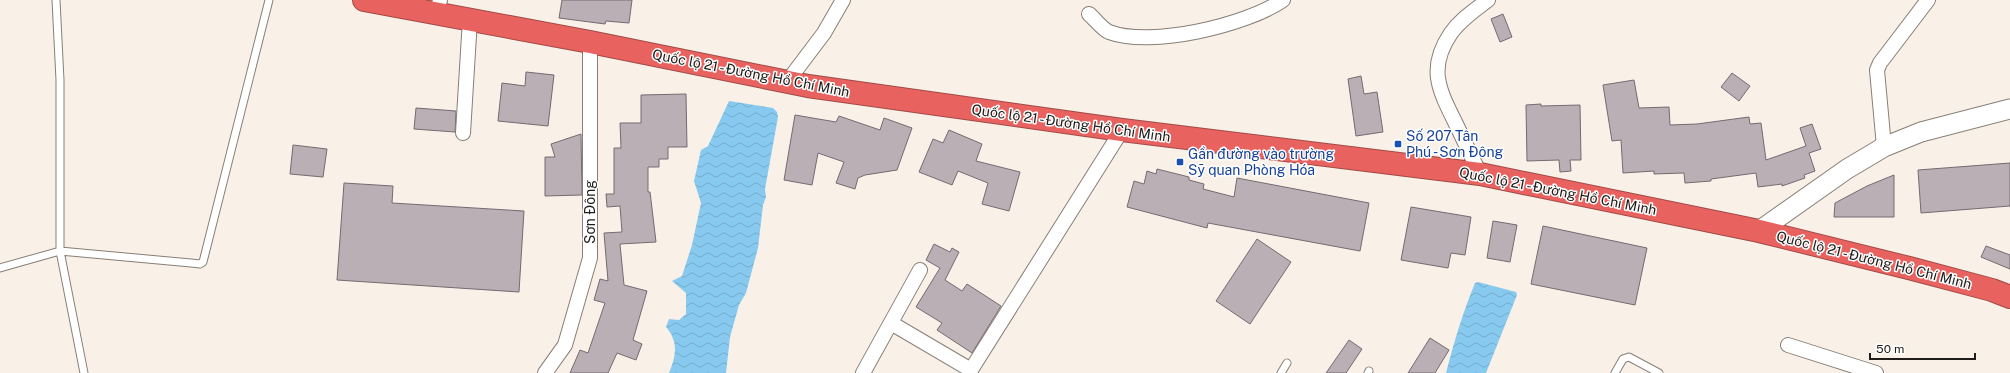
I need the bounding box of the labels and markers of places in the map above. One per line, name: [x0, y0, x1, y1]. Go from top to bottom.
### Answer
place label: Số 207 Tân Phú - Sơn Đông: [1406, 128, 1504, 160]
marker: Số 207 Tân Phú - Sơn Đông: [1393, 139, 1403, 149]
place label: Gần đường vào trường Sỹ quan Phòng Hóa: [1188, 146, 1334, 178]
marker: Gần đường vào trường Sỹ quan Phòng Hóa: [1175, 157, 1185, 167]

